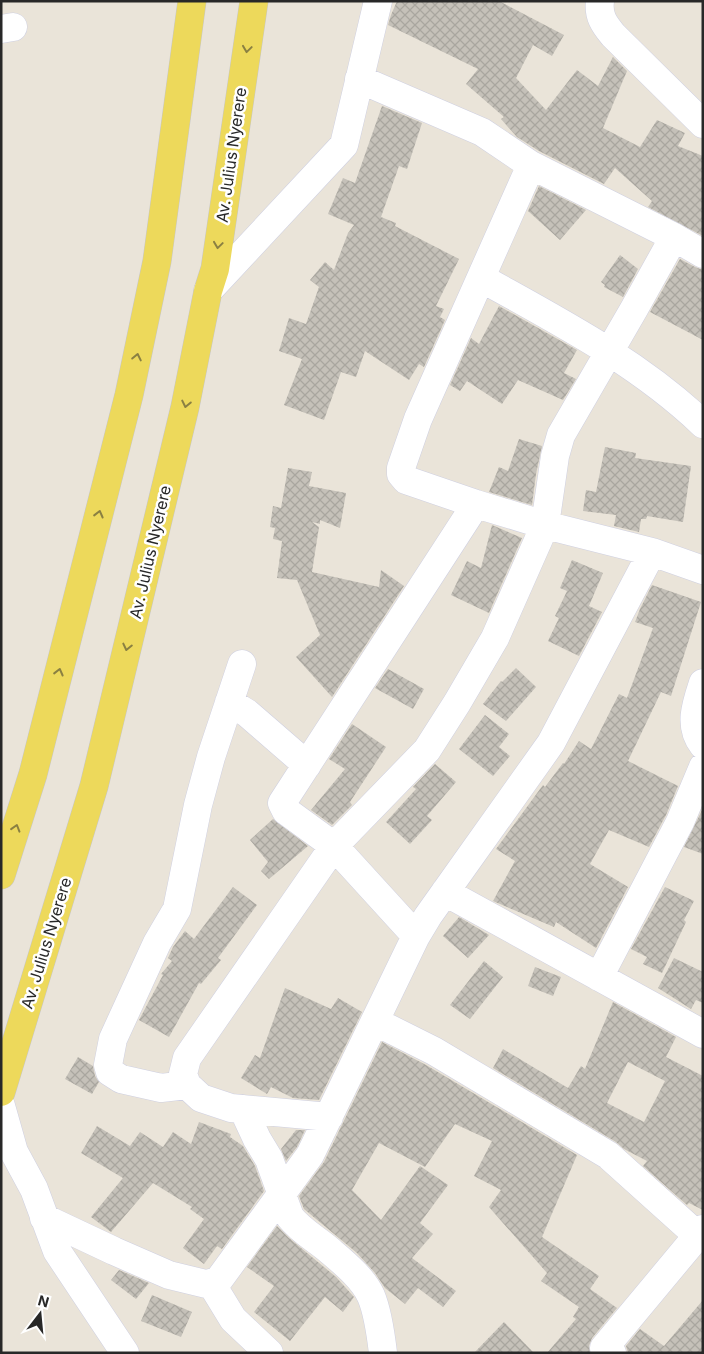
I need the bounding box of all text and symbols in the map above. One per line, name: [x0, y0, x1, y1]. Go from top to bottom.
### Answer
one-way arrow: [242, 45, 252, 54]
street label: Av. Julius Nyerere: [212, 86, 250, 224]
one-way arrow: [213, 241, 224, 249]
one-way arrow: [132, 352, 142, 361]
one-way arrow: [181, 400, 191, 408]
street label: Av. Julius Nyerere: [125, 483, 175, 621]
one-way arrow: [93, 510, 104, 519]
one-way arrow: [122, 643, 133, 652]
one-way arrow: [53, 667, 64, 676]
one-way arrow: [10, 825, 20, 833]
street label: Av. Julius Nyerere: [16, 875, 76, 1011]
north arrow: [15, 1289, 65, 1339]
text: N: [36, 1291, 51, 1311]

